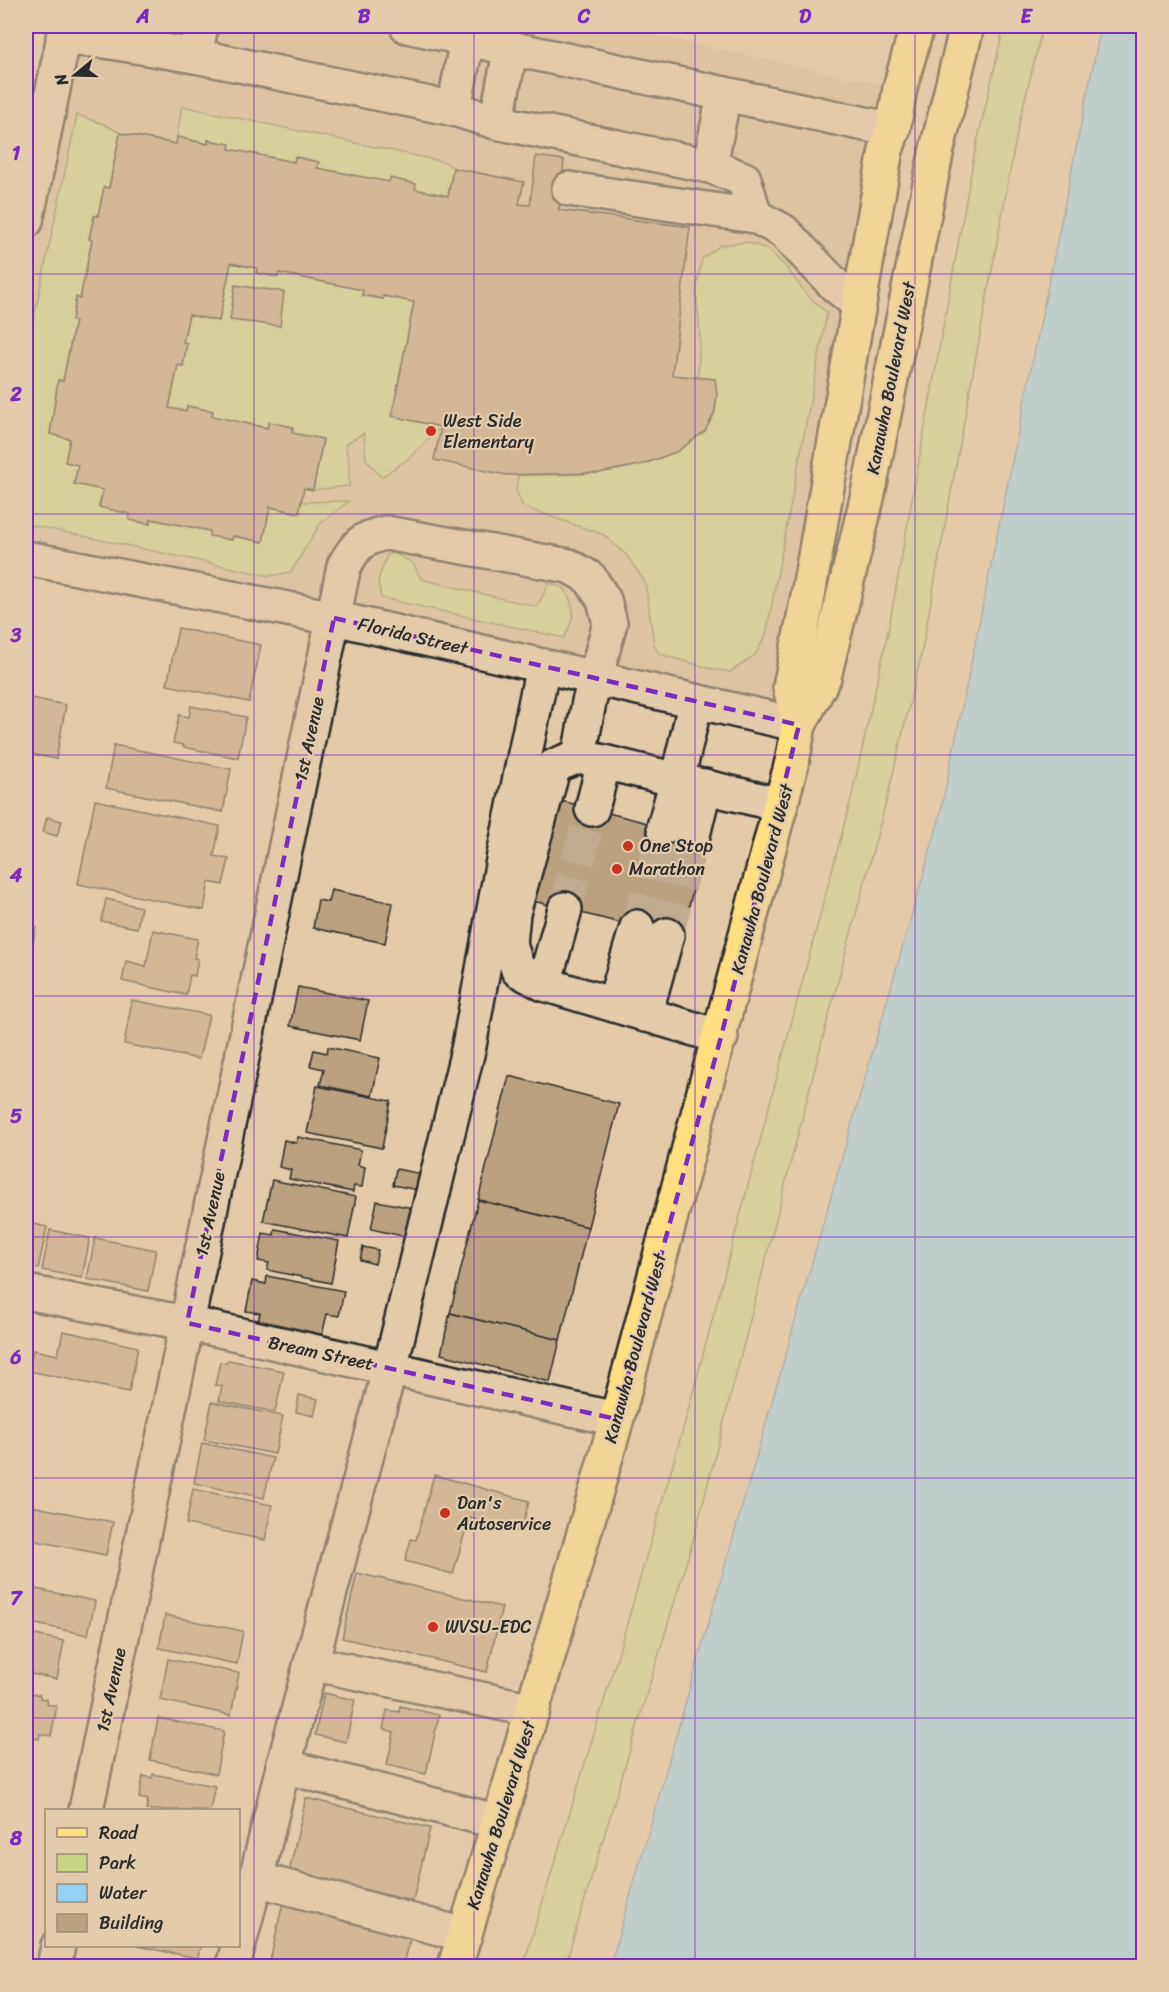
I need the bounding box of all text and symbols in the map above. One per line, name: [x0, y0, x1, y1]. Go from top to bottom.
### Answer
text: A: [135, 0, 150, 34]
text: B: [358, 0, 371, 34]
text: C: [577, 0, 591, 34]
text: D: [799, 0, 812, 34]
text: E: [1020, 0, 1033, 34]
north arrow: [45, 45, 105, 105]
text: N: [45, 69, 77, 91]
text: 1: [12, 136, 21, 171]
street label: Kanawha Boulevard West: [857, 278, 926, 477]
text: 2: [9, 377, 22, 412]
place label: West Side Elementary: [443, 405, 535, 458]
marker: West Side Elementary: [424, 424, 438, 438]
street label: Florida Street: [355, 608, 472, 664]
text: 3: [10, 618, 22, 653]
street label: 1st Avenue: [284, 693, 334, 784]
street label: Kanawha Boulevard West: [721, 780, 803, 978]
place label: One Stop: [640, 830, 714, 862]
marker: One Stop: [621, 839, 635, 853]
place label: Marathon: [629, 853, 705, 885]
text: 4: [9, 858, 23, 893]
marker: Marathon: [610, 862, 624, 876]
text: 5: [10, 1099, 22, 1134]
street label: 1st Avenue: [185, 1168, 235, 1259]
street label: Kanawha Boulevard West: [594, 1249, 676, 1447]
street label: Bream Street: [265, 1326, 377, 1380]
text: 6: [9, 1340, 22, 1375]
place label: Dan's Autoservice: [456, 1487, 551, 1540]
marker: Dan's Autoservice: [438, 1506, 452, 1520]
text: 7: [10, 1581, 23, 1616]
place label: WVSU-EDC: [445, 1611, 531, 1643]
marker: WVSU-EDC: [426, 1620, 440, 1634]
street label: 1st Avenue: [86, 1644, 136, 1735]
street label: Kanawha Boulevard West: [457, 1716, 545, 1913]
legend: [45, 1809, 240, 1947]
text: Road: [99, 1817, 139, 1849]
text: 8: [9, 1821, 23, 1856]
text: Park: [99, 1847, 136, 1879]
text: Water: [99, 1877, 148, 1909]
text: Building: [99, 1907, 163, 1939]

